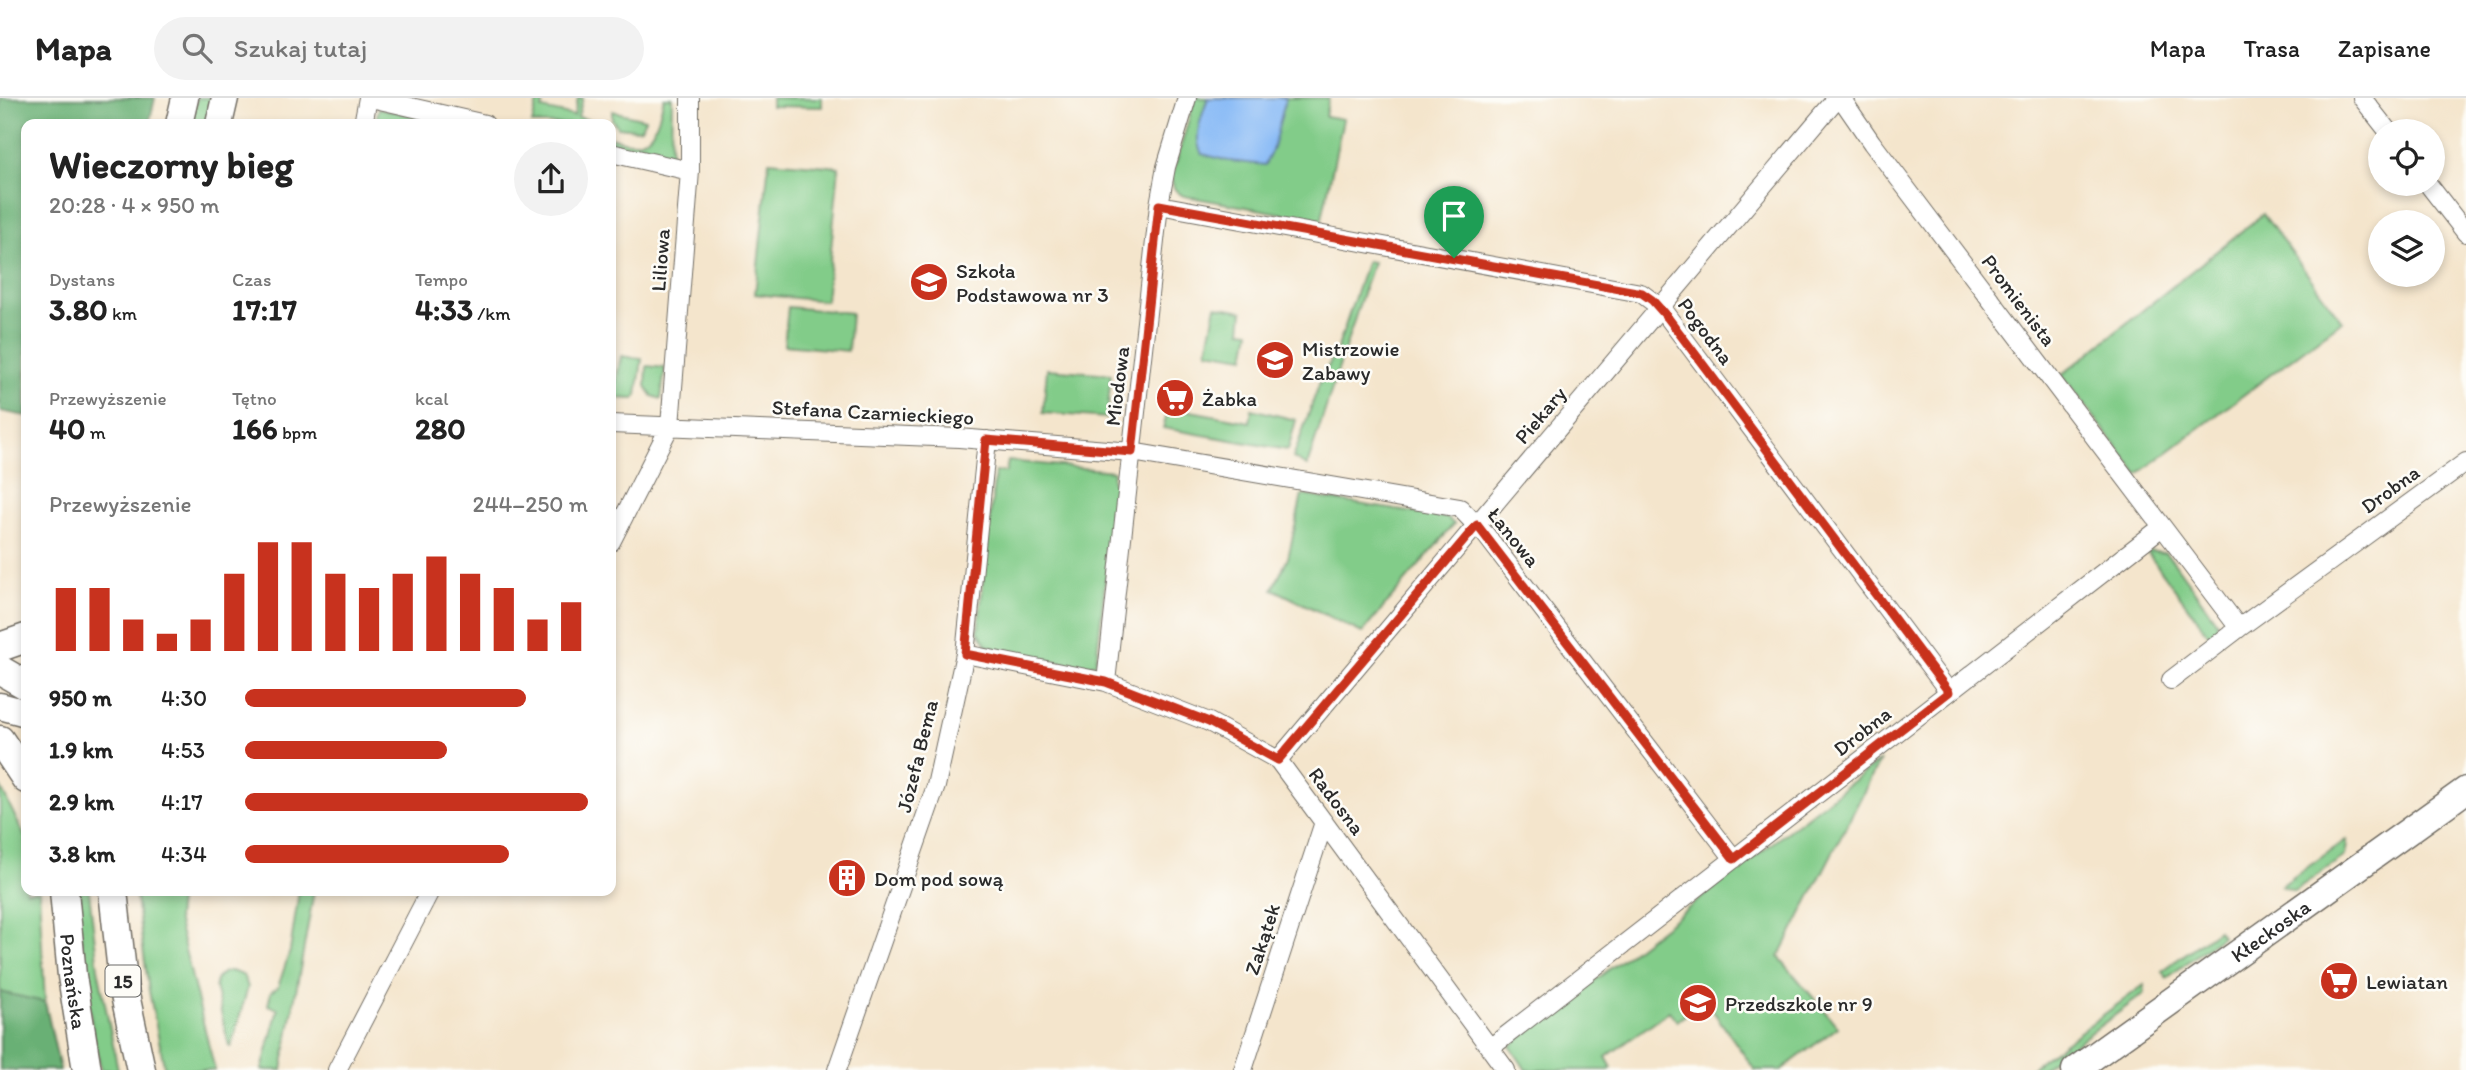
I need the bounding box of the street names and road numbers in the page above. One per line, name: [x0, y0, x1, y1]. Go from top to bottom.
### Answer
street label: Liliowa: [645, 228, 675, 292]
street label: Promienista: [1976, 249, 2062, 351]
street label: Pogodna: [1673, 292, 1739, 370]
street label: Miodowa: [1100, 345, 1134, 427]
street label: Piekary: [1509, 381, 1571, 449]
street label: Stefana Czarnieckiego: [771, 394, 975, 430]
street label: Drobna: [2356, 459, 2424, 519]
street label: Łanowa: [1482, 502, 1546, 572]
street label: Józefa Bema: [891, 697, 943, 815]
street label: Drobna: [1828, 701, 1896, 761]
street label: Radosna: [1304, 762, 1371, 840]
street label: Kłeckoska: [2225, 893, 2315, 967]
street label: Zakątek: [1239, 900, 1285, 978]
street label: Poznańska: [56, 932, 93, 1031]
road number: 15: [106, 966, 140, 996]

